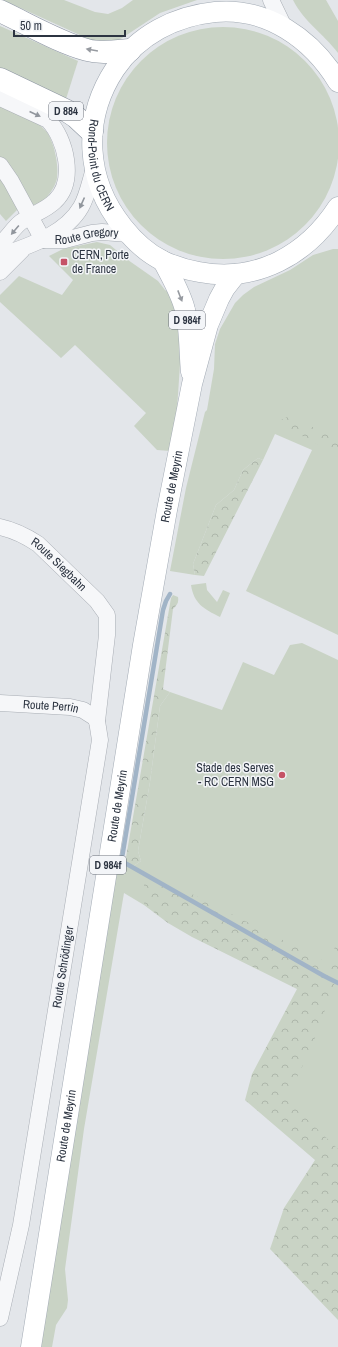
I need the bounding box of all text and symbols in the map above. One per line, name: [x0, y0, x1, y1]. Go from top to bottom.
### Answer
scale bar: [14, 12, 125, 38]
text: 50 m: [20, 18, 42, 34]
one-way arrow: [85, 47, 98, 53]
road number: D 884: [49, 102, 83, 120]
one-way arrow: [30, 111, 41, 117]
street label: Rond-Point du CERN: [84, 118, 118, 214]
one-way arrow: [79, 197, 85, 209]
one-way arrow: [10, 224, 19, 235]
street label: Route Gregory: [55, 224, 119, 248]
place label: CERN, Porte de France: [72, 247, 129, 277]
marker: CERN, Porte de France: [59, 257, 69, 267]
one-way arrow: [178, 291, 184, 303]
road number: D 984f: [169, 311, 205, 329]
street label: Route de Meyrin: [157, 449, 187, 524]
street label: Route Siegbahn: [28, 534, 90, 595]
street label: Route Perrin: [23, 696, 80, 717]
place label: Stade des Serves - RC CERN MSG: [196, 760, 274, 790]
street label: Route de Meyrin: [104, 769, 131, 843]
marker: Stade des Serves - RC CERN MSG: [277, 770, 287, 780]
road number: D 984f: [90, 856, 126, 874]
street label: Route Schrödinger: [49, 924, 77, 1009]
street label: Route de Meyrin: [53, 1089, 80, 1163]

